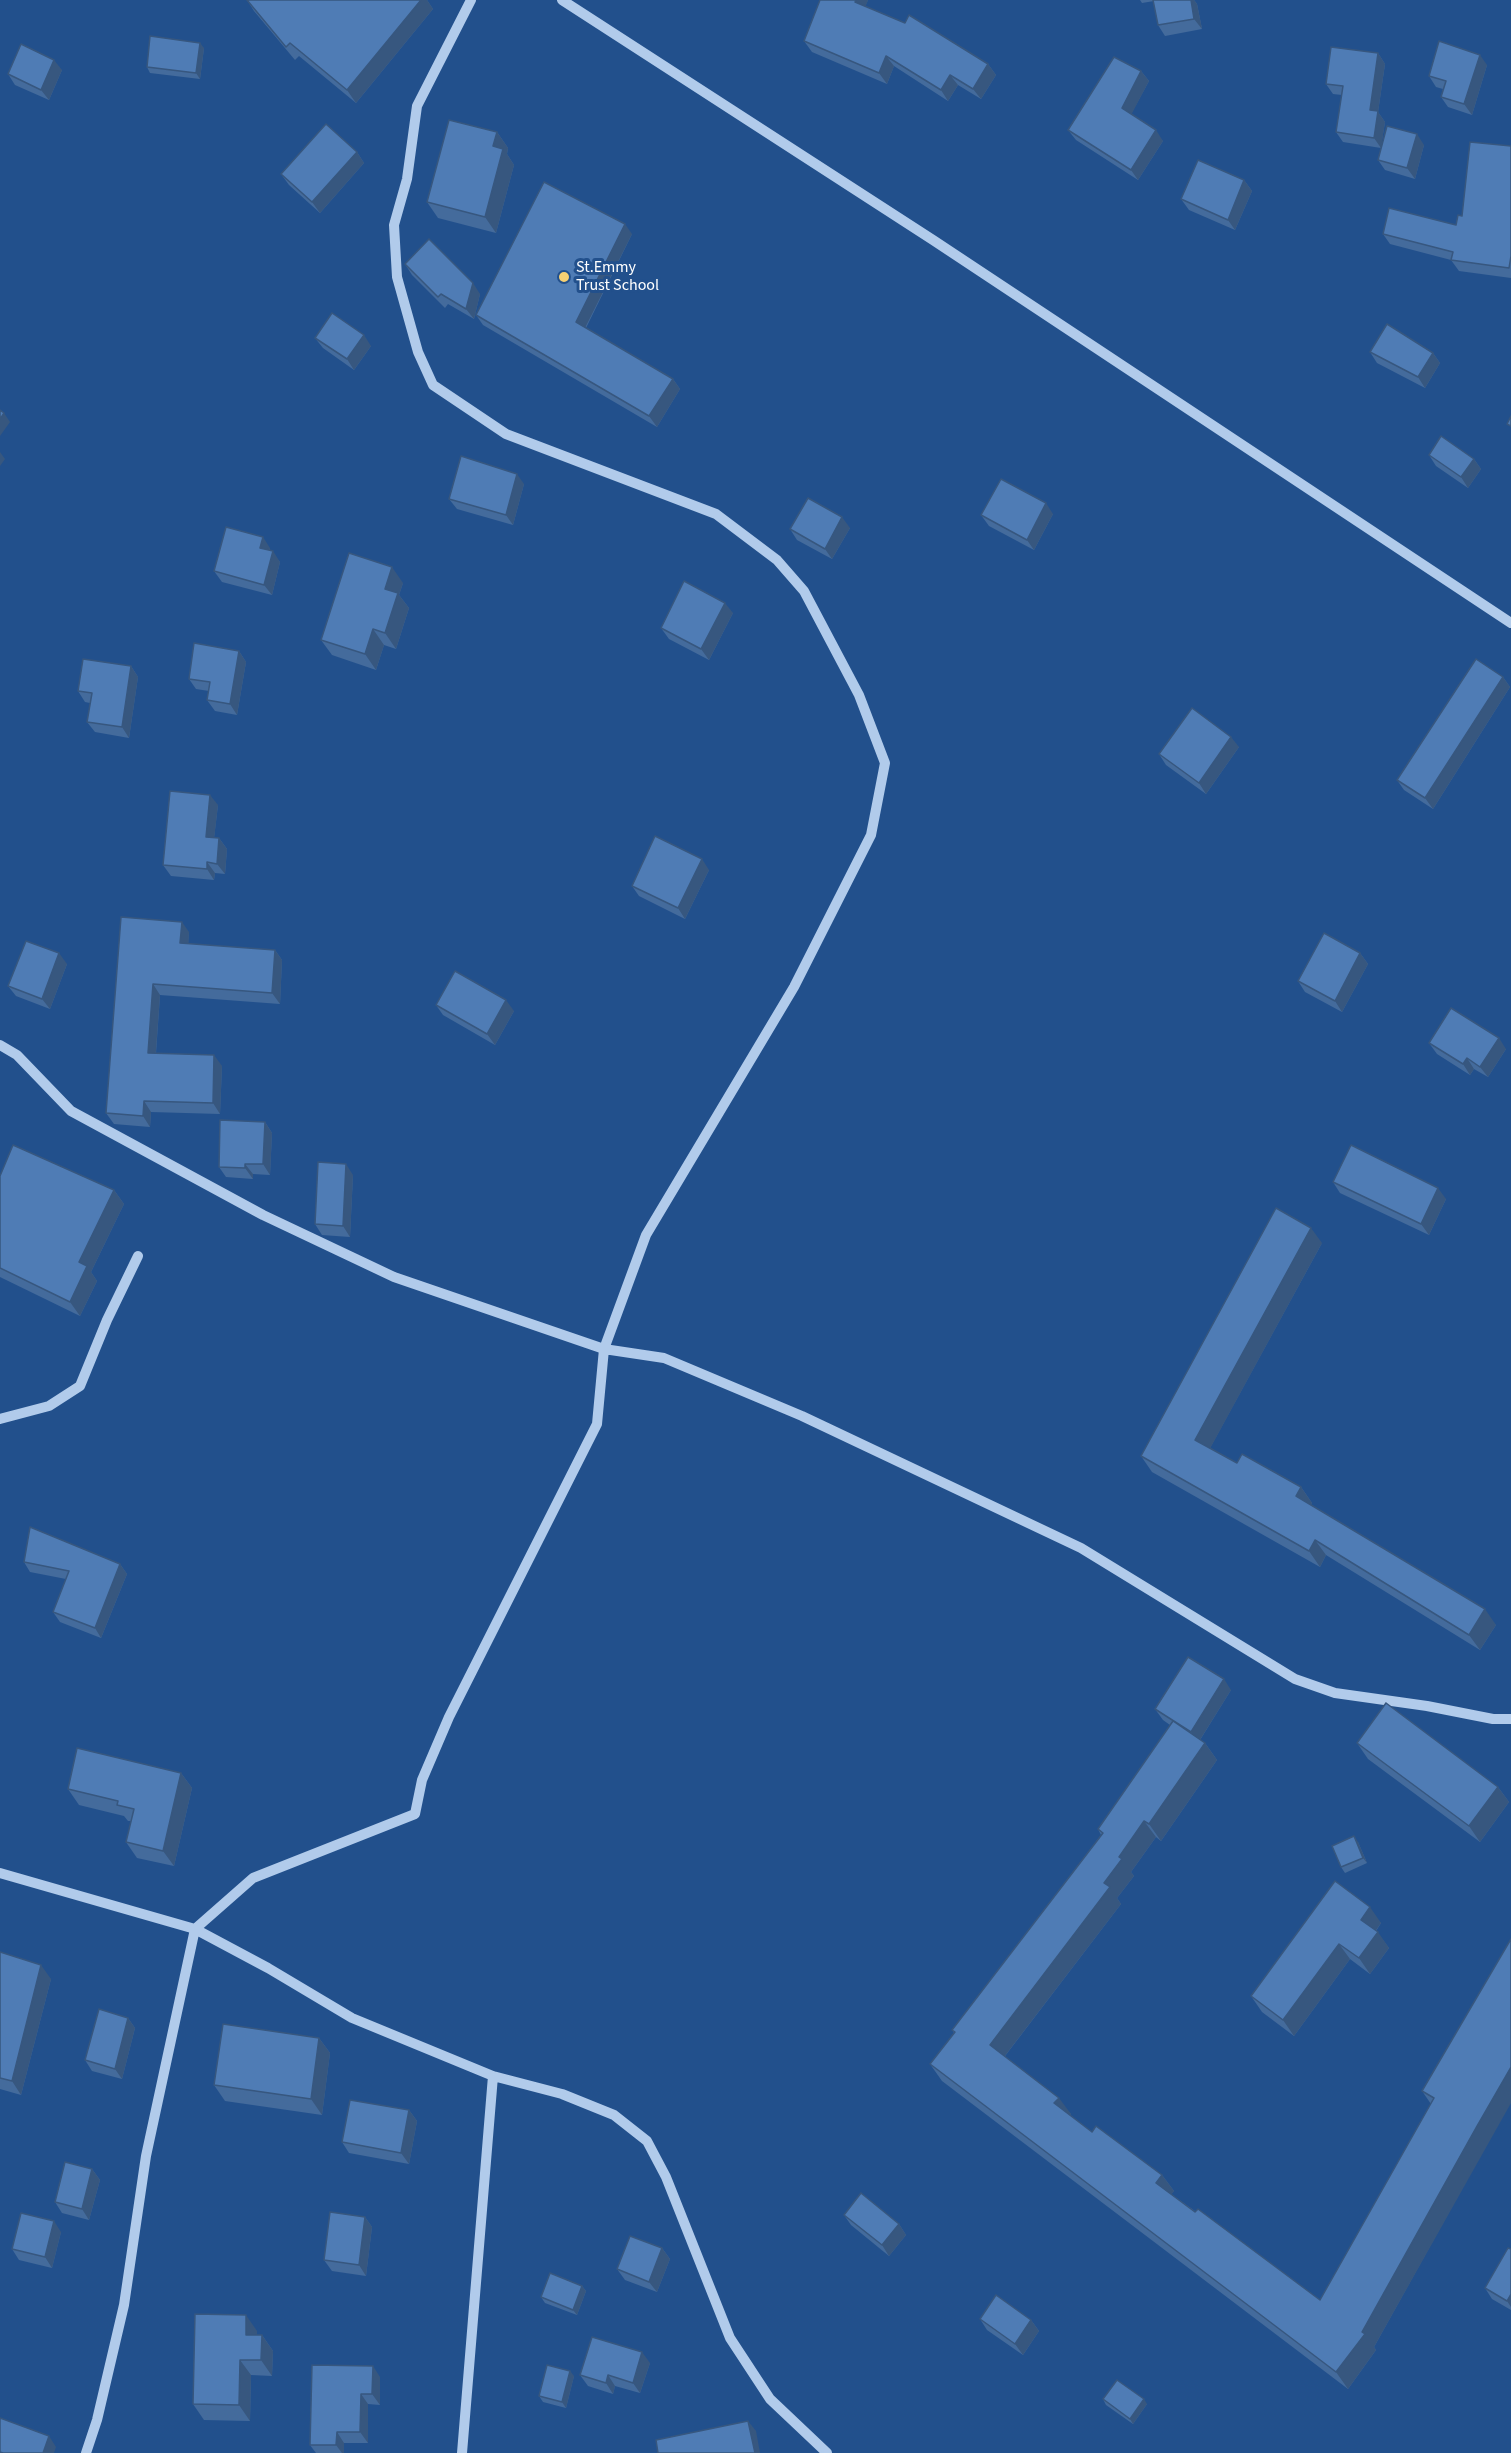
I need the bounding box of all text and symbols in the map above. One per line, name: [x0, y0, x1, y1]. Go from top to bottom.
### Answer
place label: St.Emmy Trust School: [576, 258, 659, 296]
marker: St.Emmy Trust School: [557, 270, 571, 284]

